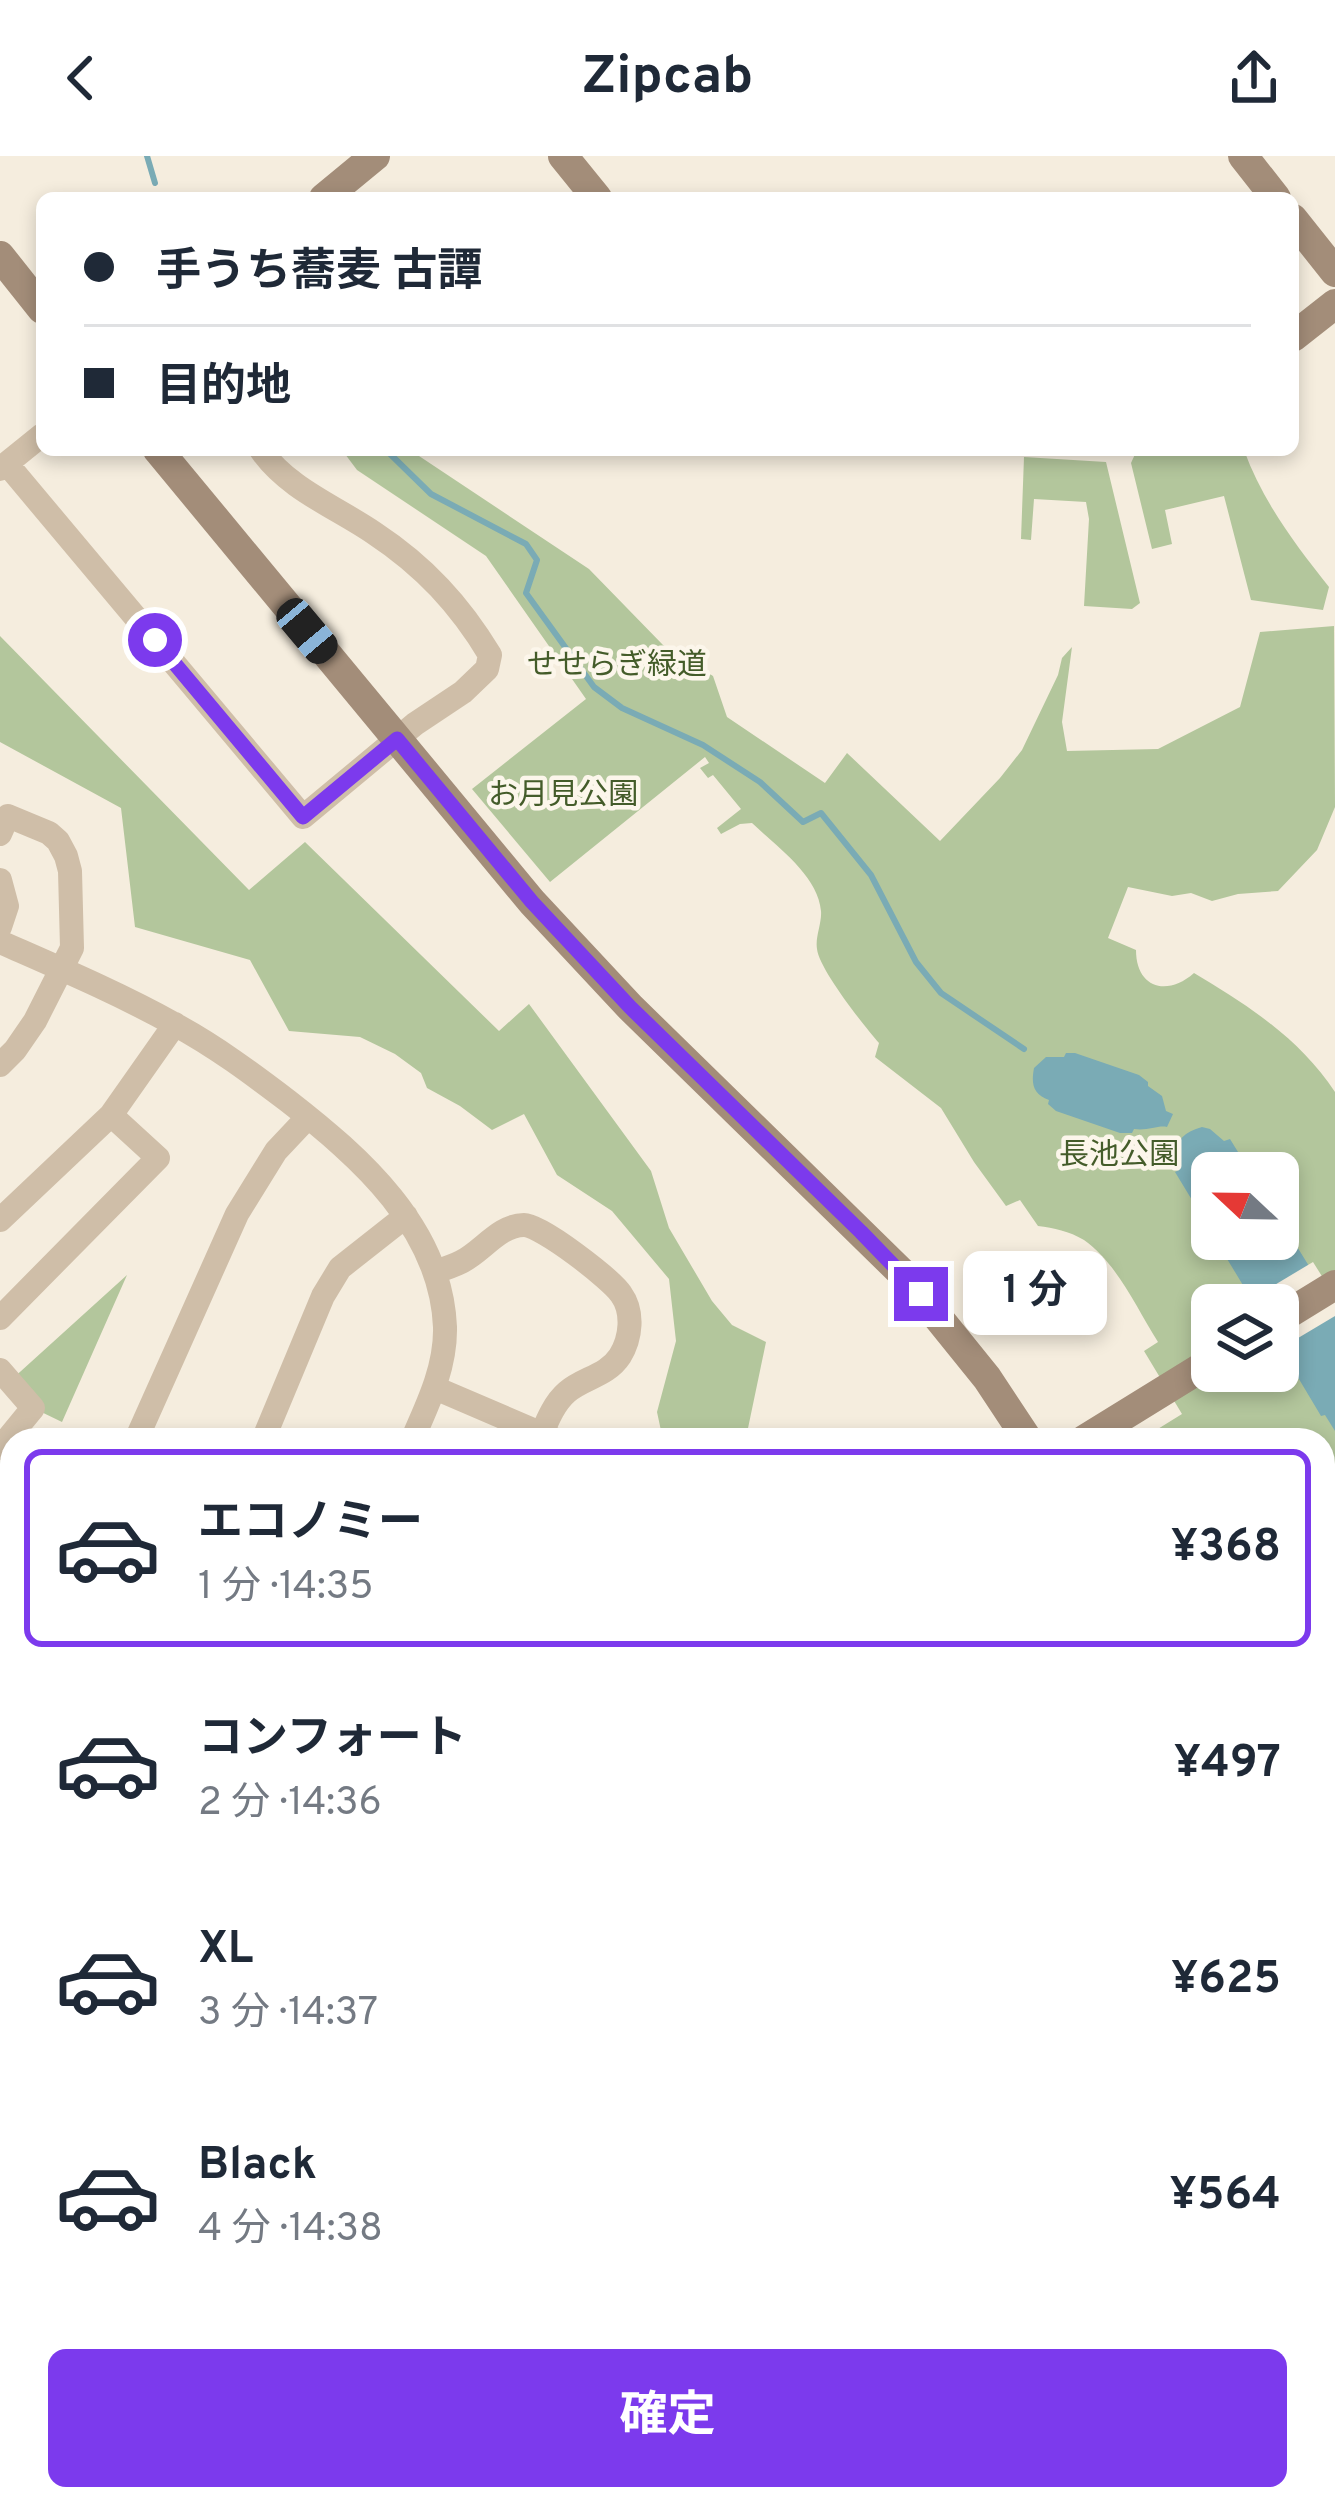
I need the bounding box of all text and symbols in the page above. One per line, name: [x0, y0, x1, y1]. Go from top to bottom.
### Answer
text: Zipcab: [582, 44, 753, 113]
icon: back: [48, 45, 114, 111]
icon: share: [1221, 45, 1287, 111]
text: 手うち蕎麦 古譚: [156, 245, 482, 302]
text: 目的地: [156, 360, 291, 417]
car: [270, 592, 344, 670]
route start: [128, 613, 182, 667]
park label: せせらぎ緑道: [527, 648, 707, 685]
park label: お月見公園: [488, 778, 638, 815]
park label: 長池公園: [1059, 1138, 1179, 1175]
north arrow: [1191, 1152, 1299, 1260]
map controls: [1191, 1152, 1299, 1392]
callout: 1 分: [963, 1252, 1107, 1336]
route end: [894, 1267, 948, 1321]
text: 1 分: [1003, 1268, 1067, 1317]
button: layers: [1191, 1284, 1299, 1392]
icon: car: [54, 1494, 162, 1602]
text: エコノミー: [198, 1496, 423, 1553]
text: ¥368: [1171, 1520, 1281, 1577]
text: 1 分 · 14:35: [198, 1564, 374, 1613]
icon: car: [54, 1710, 162, 1818]
text: コンフォート: [198, 1712, 467, 1769]
text: ¥497: [1174, 1736, 1281, 1793]
text: 2 分 · 14:36: [198, 1780, 382, 1829]
text: XL: [198, 1922, 253, 1979]
icon: car: [54, 1926, 162, 2034]
text: ¥625: [1171, 1952, 1281, 2009]
text: 3 分 · 14:37: [198, 1990, 378, 2039]
text: Black: [198, 2138, 317, 2195]
icon: car: [54, 2142, 162, 2250]
text: ¥564: [1170, 2168, 1281, 2225]
text: 4 分 · 14:38: [198, 2206, 383, 2255]
button: 確定: [48, 2349, 1287, 2487]

